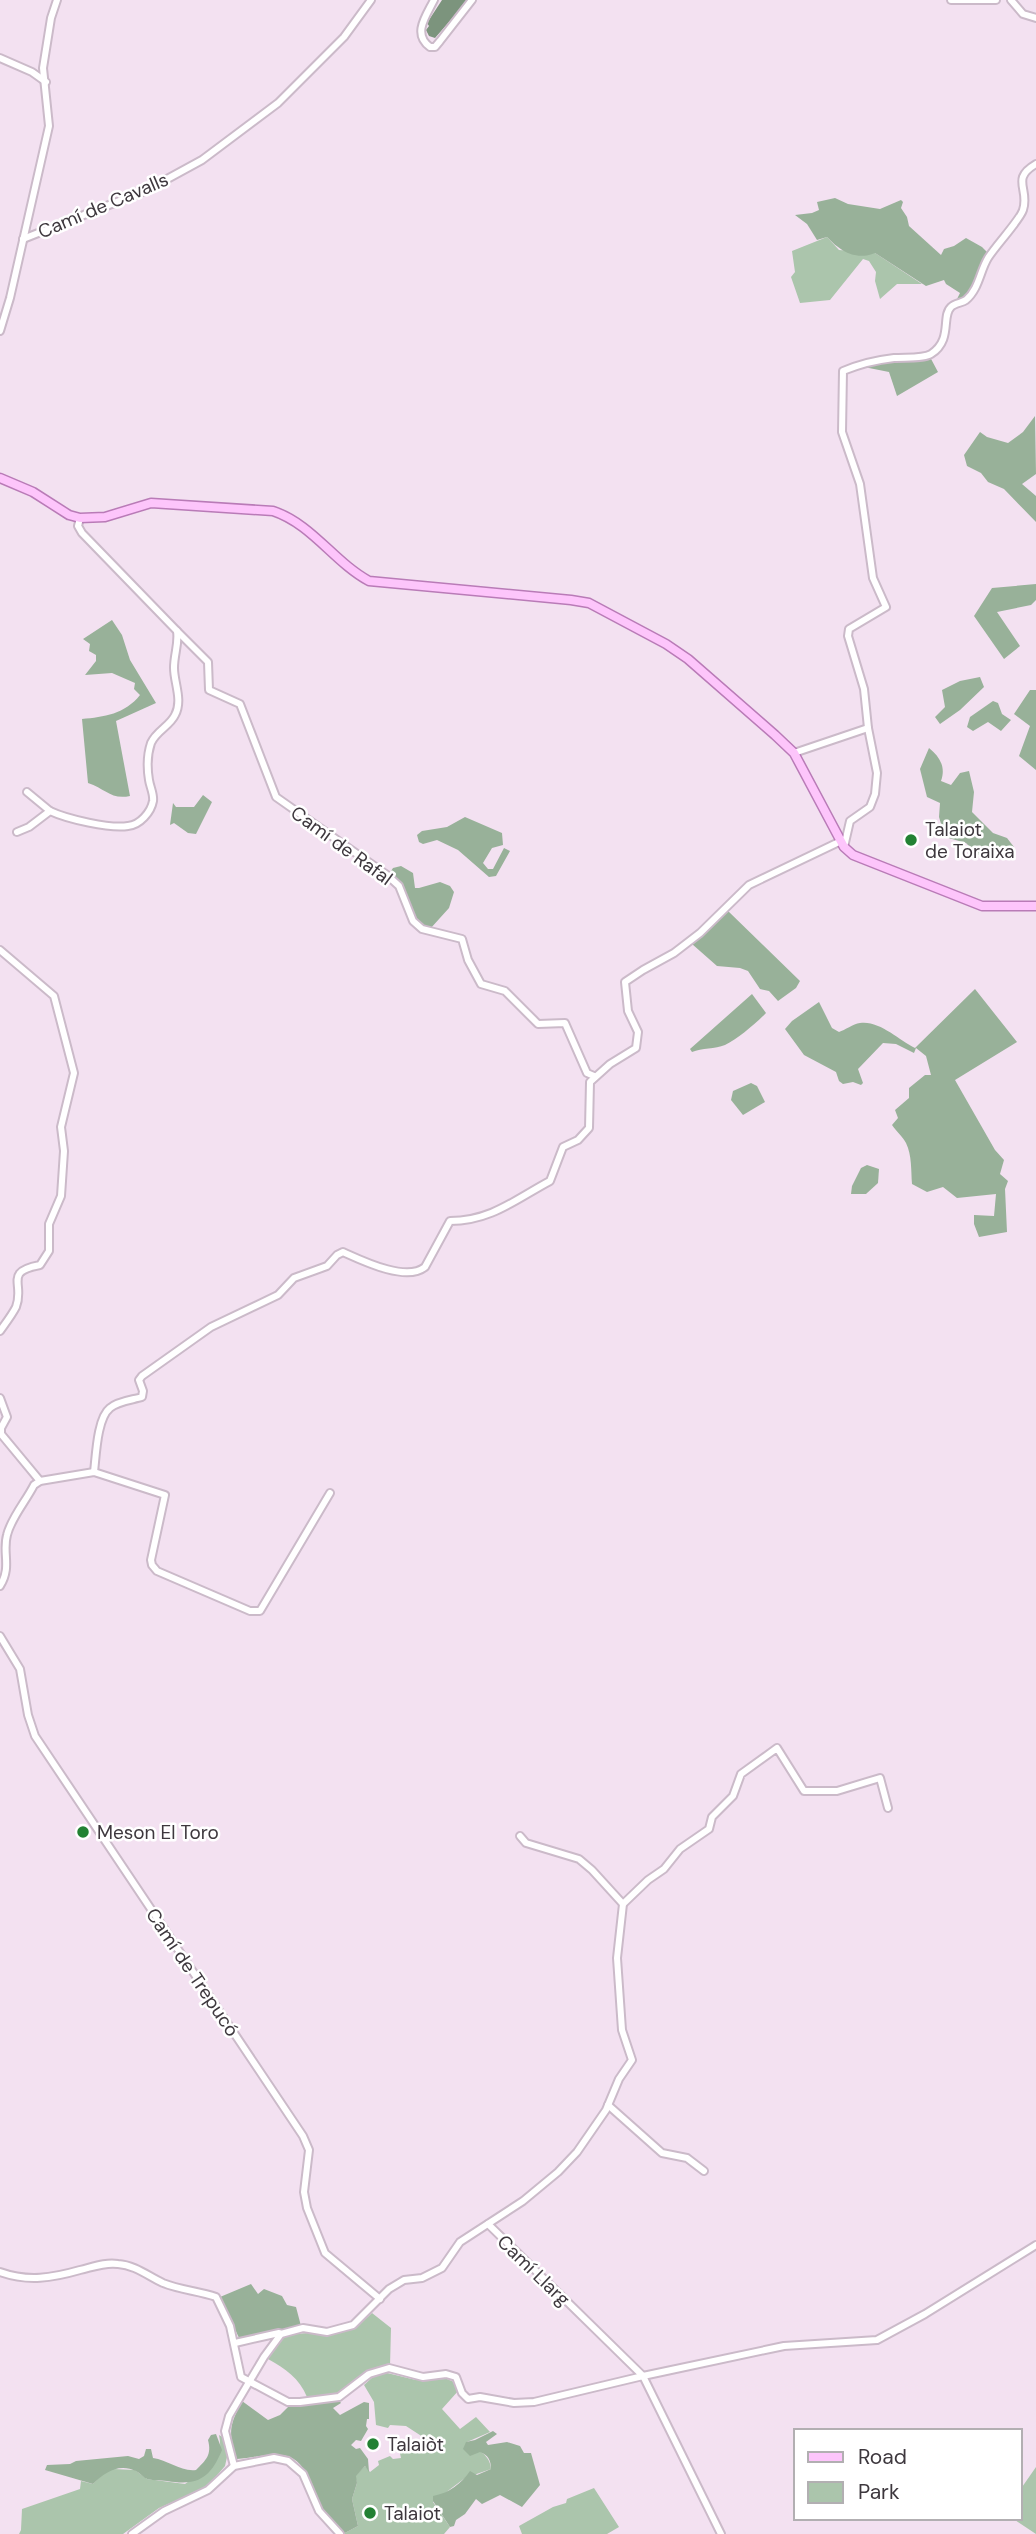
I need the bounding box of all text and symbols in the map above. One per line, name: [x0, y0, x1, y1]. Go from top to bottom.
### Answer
street label: Camí de Cavalls: [34, 167, 172, 244]
street label: Camí de Rafal: [286, 800, 398, 891]
place label: Talaiot de Toraixa: [925, 817, 1015, 864]
marker: Talaiot de Toraixa: [903, 832, 919, 848]
place label: Meson El Toro: [97, 1820, 219, 1845]
marker: Meson El Toro: [75, 1824, 91, 1840]
street label: Camí de Trepucó: [140, 1903, 245, 2041]
street label: Camí Llarg: [492, 2229, 576, 2312]
legend: [794, 2429, 1022, 2520]
place label: Talaiòt: [387, 2432, 444, 2457]
marker: Talaiòt: [365, 2436, 381, 2452]
text: Road: [858, 2443, 907, 2471]
text: Park: [858, 2478, 900, 2506]
place label: Talaiot: [384, 2501, 441, 2526]
marker: Talaiot: [362, 2505, 378, 2521]

